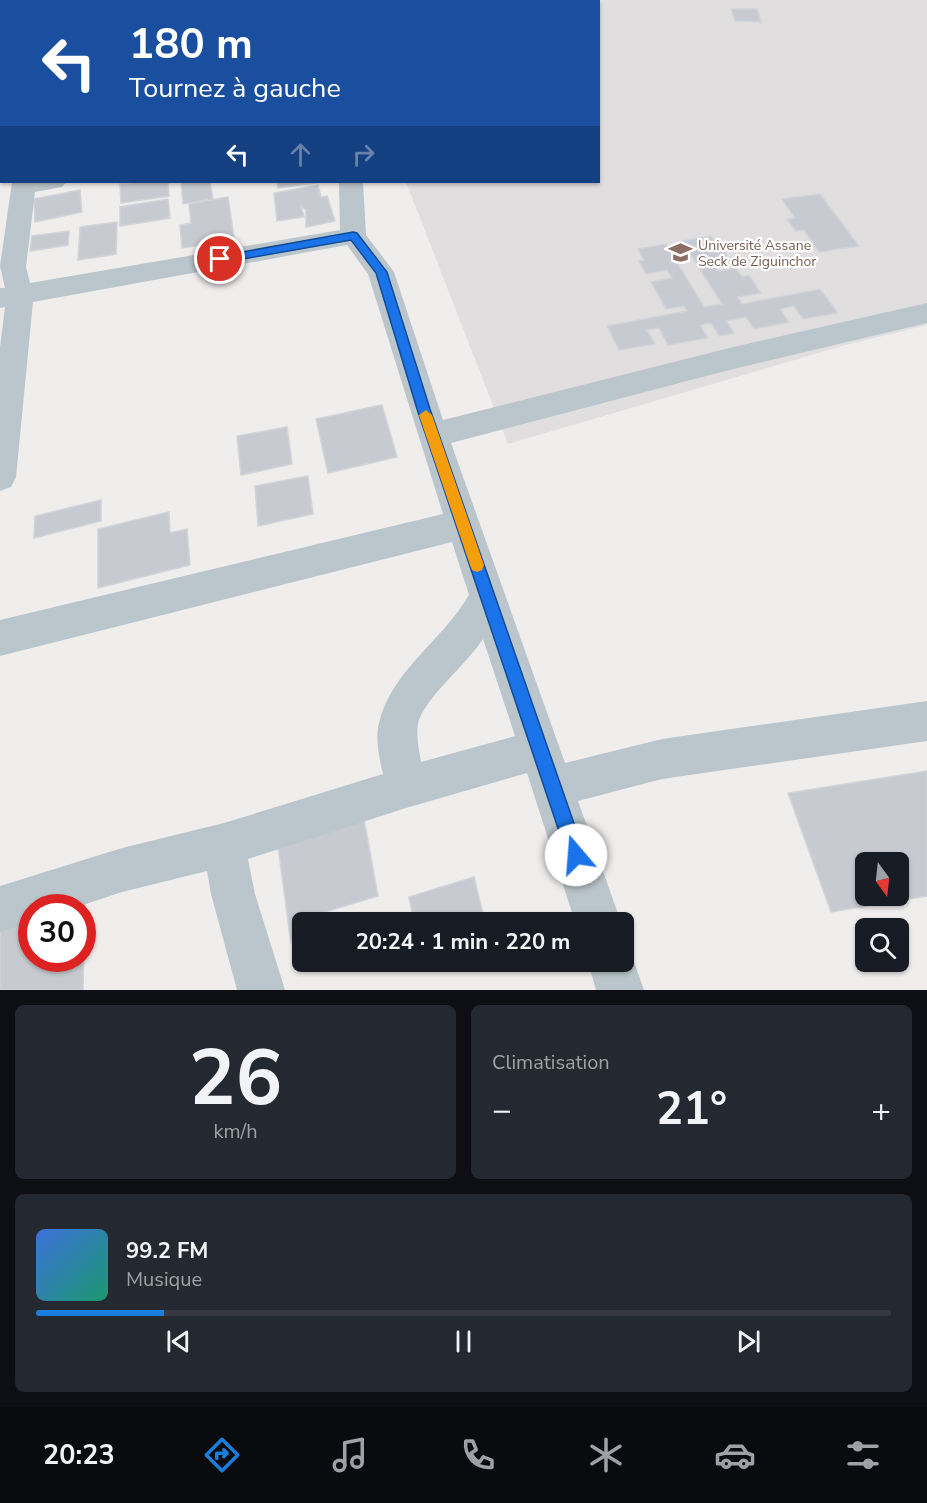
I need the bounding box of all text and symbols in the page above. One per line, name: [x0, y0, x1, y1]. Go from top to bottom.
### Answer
text: 180 m: [129, 16, 253, 73]
icon: left: [30, 24, 108, 102]
text: Tournez à gauche: [129, 70, 341, 107]
icon: left: [221, 138, 254, 171]
icon: ahead: [284, 138, 317, 171]
icon: right: [347, 138, 380, 171]
pin: [194, 233, 245, 284]
place label: Université Assane Seck de Ziguinchor: [698, 236, 816, 271]
school or university icon: Université Assane Seck de Ziguinchor: [667, 240, 693, 266]
icon: arrive: [203, 242, 236, 275]
position arrow: [544, 823, 608, 887]
north arrow: [855, 852, 909, 906]
map controls: [855, 852, 909, 972]
speed limit sign: 30: [18, 894, 96, 972]
button: search: [855, 918, 909, 972]
text: 20:24 · 1 min · 220 m: [356, 927, 570, 957]
text: 26: [189, 1025, 282, 1132]
text: Climatisation: [492, 1049, 610, 1076]
text: 21°: [656, 1079, 727, 1140]
text: −: [492, 1088, 512, 1133]
text: +: [871, 1088, 891, 1133]
text: km/h: [213, 1118, 258, 1145]
text: 99.2 FM: [126, 1236, 208, 1266]
text: Musique: [126, 1266, 202, 1293]
icon: previous: [162, 1325, 195, 1358]
icon: pause: [447, 1325, 480, 1358]
icon: next: [732, 1325, 765, 1358]
icon: directions: [201, 1434, 243, 1476]
icon: music: [329, 1434, 371, 1476]
icon: phone: [457, 1434, 499, 1476]
icon: climate: [585, 1434, 627, 1476]
icon: car: [714, 1434, 756, 1476]
icon: filters: [842, 1434, 884, 1476]
text: 20:23: [43, 1437, 115, 1474]

